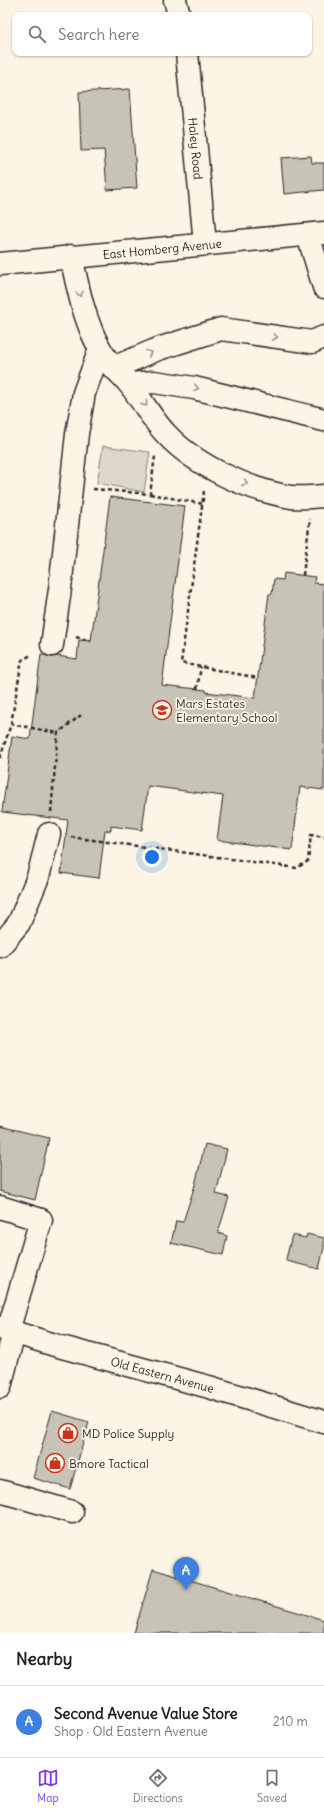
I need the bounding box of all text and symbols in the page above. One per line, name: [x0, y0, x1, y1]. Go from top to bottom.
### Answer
search box: [12, 12, 312, 56]
icon: search: [26, 23, 48, 45]
text: Search here: [58, 25, 139, 44]
street label: Haley Road: [186, 117, 206, 180]
street label: East Homberg Avenue: [102, 235, 223, 262]
one-way arrow: [75, 291, 83, 297]
one-way arrow: [271, 332, 278, 341]
one-way arrow: [145, 349, 152, 357]
one-way arrow: [193, 384, 199, 392]
one-way arrow: [140, 400, 147, 407]
one-way arrow: [240, 478, 248, 486]
place label: Mars Estates Elementary School: [176, 696, 277, 725]
school or university icon: Mars Estates Elementary School: [151, 699, 173, 721]
your location: [142, 847, 162, 867]
street label: Old Eastern Avenue: [109, 1353, 216, 1396]
shop icon: MD Police Supply: [57, 1422, 79, 1444]
place label: MD Police Supply: [82, 1426, 174, 1441]
shop icon: Bmore Tactical: [44, 1452, 66, 1474]
place label: Bmore Tactical: [69, 1456, 149, 1471]
pin: A: [173, 1557, 199, 1590]
text: Nearby: [16, 1648, 72, 1670]
text: Second Avenue Value Store: [54, 1704, 238, 1723]
text: A: [25, 1713, 33, 1730]
text: 210 m: [273, 1713, 308, 1730]
text: Shop · Old Eastern Avenue: [54, 1723, 208, 1740]
tab: Map: [37, 1767, 59, 1805]
tab: Directions: [133, 1767, 183, 1805]
tab: Saved: [257, 1767, 287, 1805]

